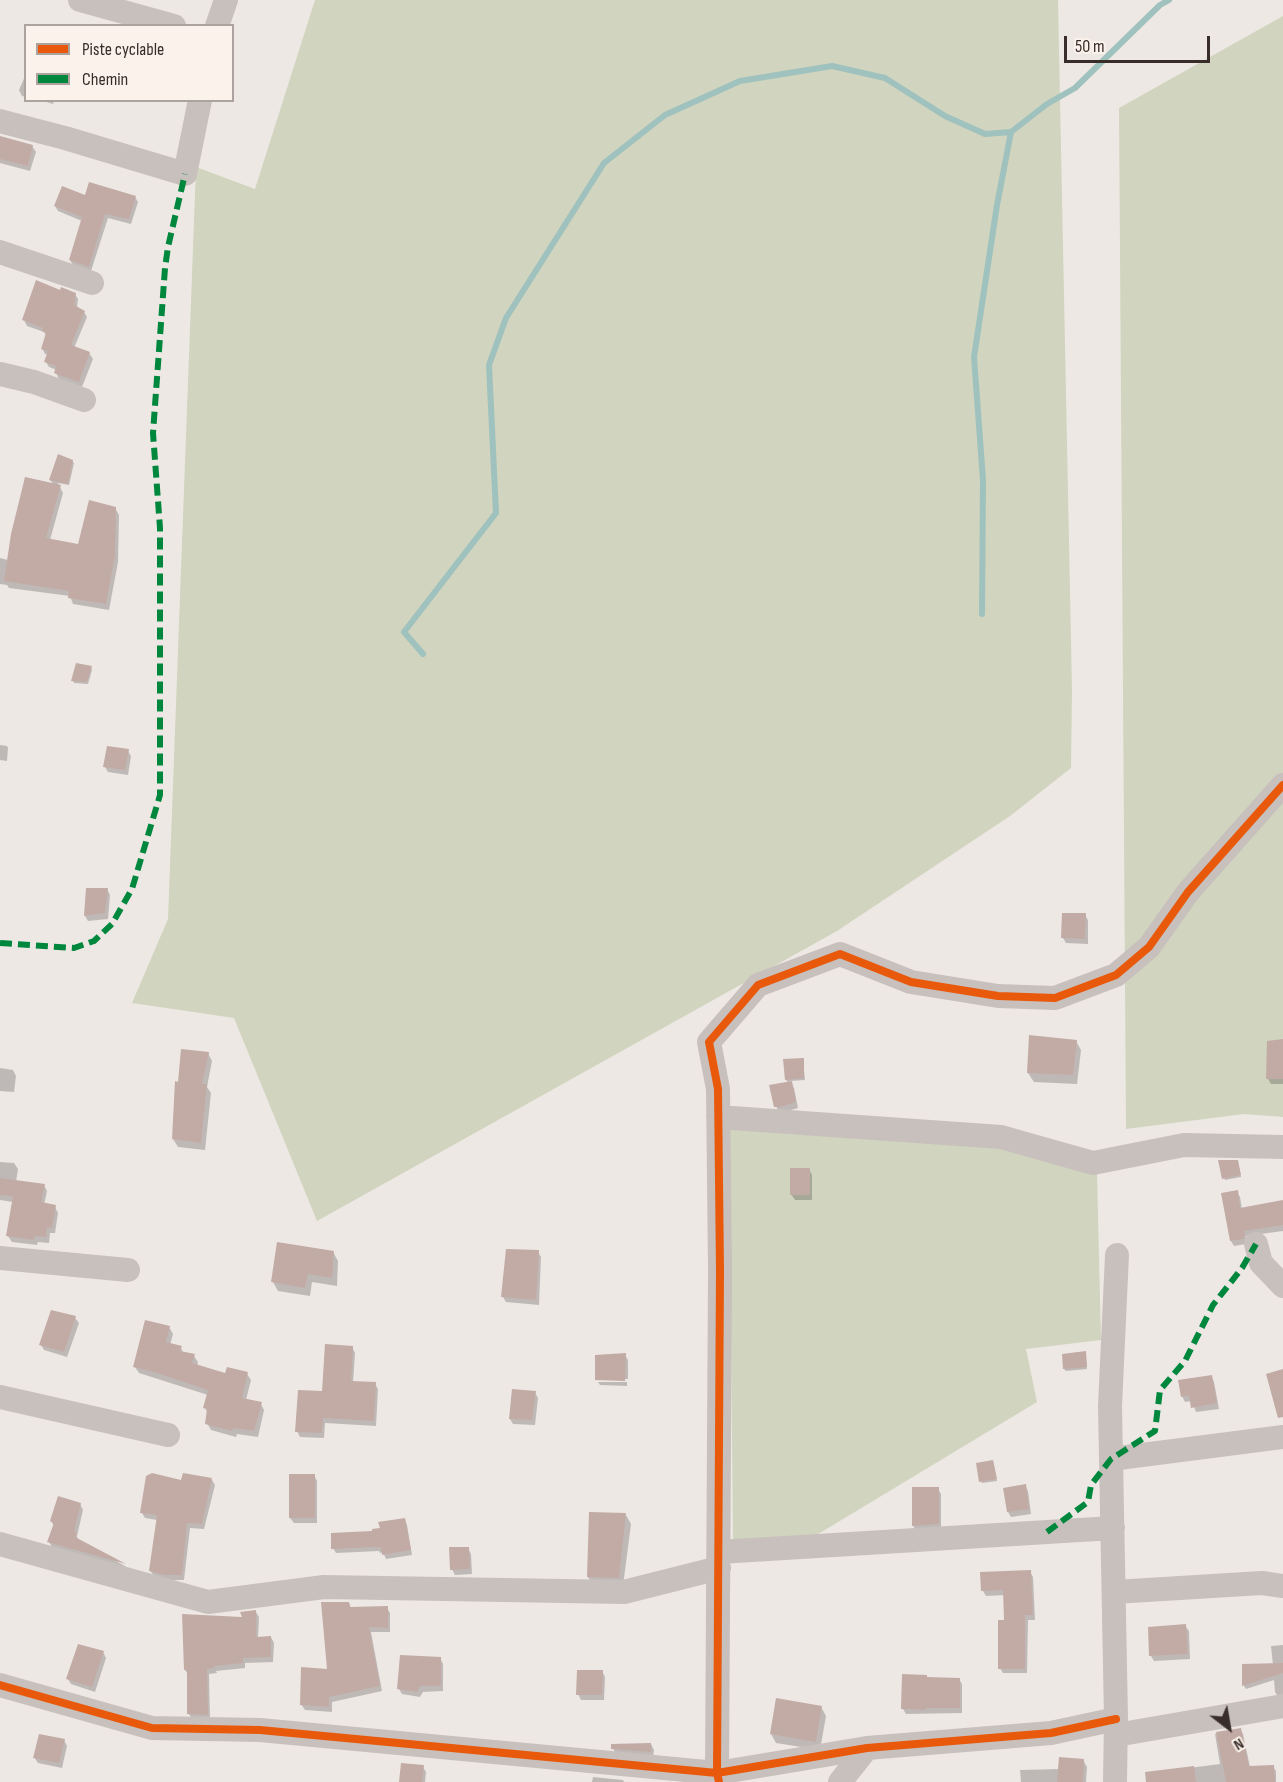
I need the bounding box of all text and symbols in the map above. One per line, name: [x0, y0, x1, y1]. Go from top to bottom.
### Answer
legend: [24, 24, 234, 102]
scale bar: [1067, 24, 1212, 62]
text: 50 m: [1075, 36, 1105, 57]
text: Piste cyclable: [82, 39, 164, 60]
text: Chemin: [82, 69, 128, 90]
north arrow: [1199, 1698, 1259, 1758]
text: N: [1230, 1734, 1247, 1754]

